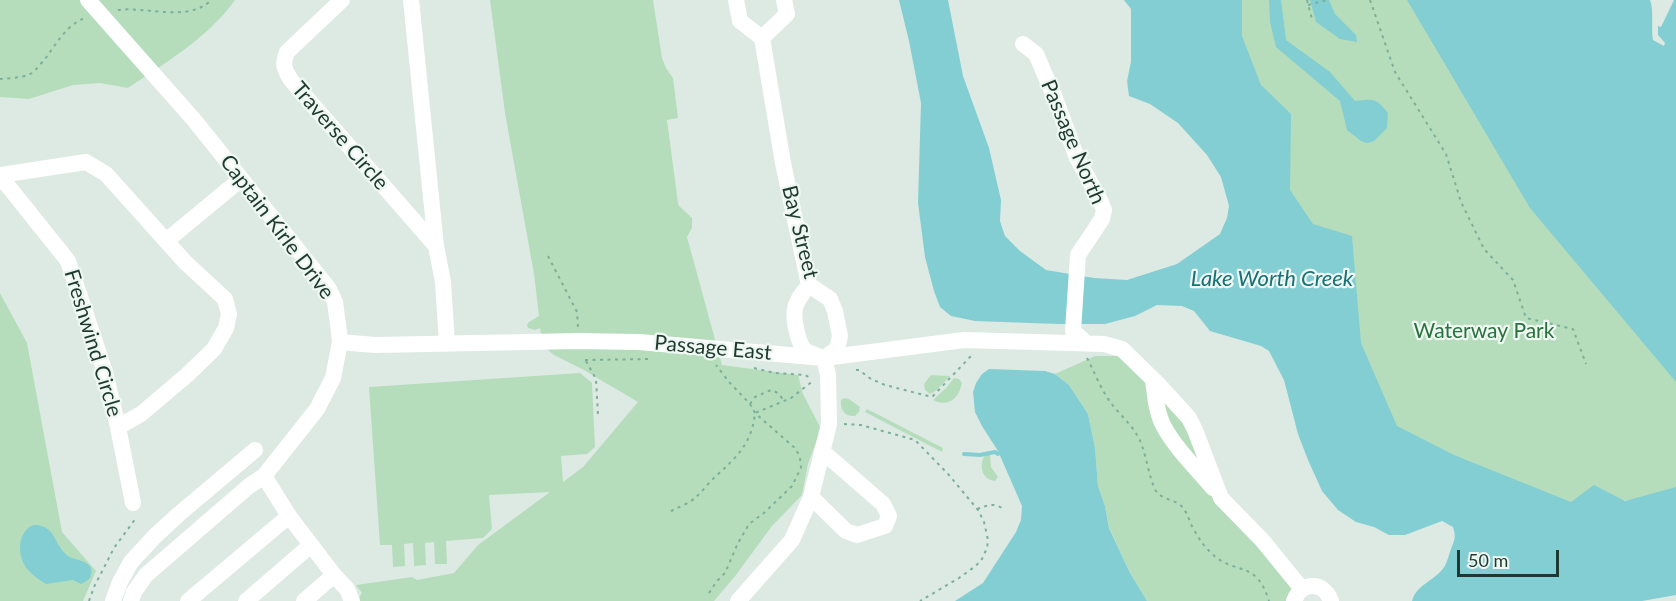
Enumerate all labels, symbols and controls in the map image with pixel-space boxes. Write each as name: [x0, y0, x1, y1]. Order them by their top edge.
street label: Passage North: [1035, 76, 1111, 208]
street label: Traverse Circle: [286, 77, 394, 195]
street label: Captain Kirle Drive: [214, 150, 340, 304]
street label: Bay Street: [776, 183, 824, 281]
street label: Freshwind Circle: [59, 266, 127, 420]
water label: Lake Worth Creek: [1191, 266, 1353, 292]
park label: Waterway Park: [1414, 318, 1554, 344]
street label: Passage East: [653, 330, 773, 366]
scale bar: [1460, 538, 1562, 576]
text: 50 m: [1468, 549, 1508, 571]

